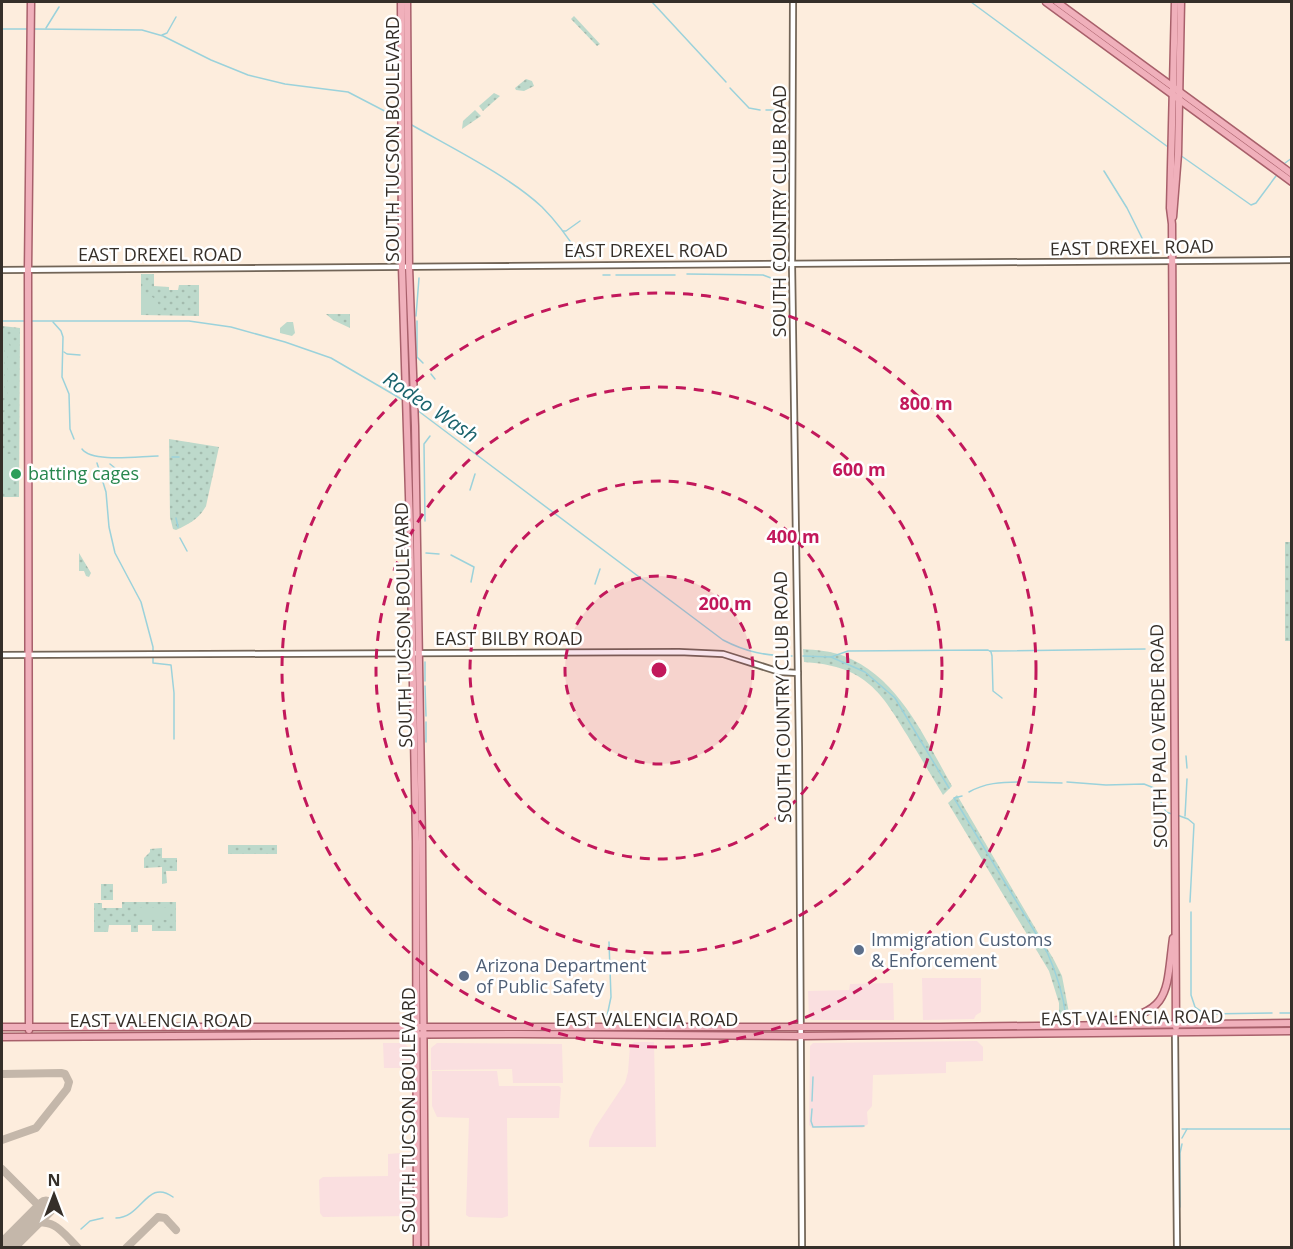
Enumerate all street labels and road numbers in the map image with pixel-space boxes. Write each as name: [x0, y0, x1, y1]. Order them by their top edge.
street label: SOUTH TUCSON BOULEVARD: [380, 16, 404, 262]
street label: SOUTH COUNTRY CLUB ROAD: [767, 85, 791, 337]
street label: EAST DREXEL ROAD: [1050, 234, 1214, 260]
street label: EAST DREXEL ROAD: [564, 238, 728, 262]
street label: EAST DREXEL ROAD: [78, 242, 242, 266]
street label: SOUTH TUCSON BOULEVARD: [389, 502, 417, 748]
street label: SOUTH COUNTRY CLUB ROAD: [768, 571, 796, 823]
street label: SOUTH PALO VERDE ROAD: [1144, 624, 1172, 848]
street label: EAST BILBY ROAD: [435, 626, 583, 650]
street label: SOUTH TUCSON BOULEVARD: [396, 987, 420, 1233]
street label: EAST VALENCIA ROAD: [1040, 1003, 1224, 1031]
street label: EAST VALENCIA ROAD: [556, 1007, 738, 1031]
street label: EAST VALENCIA ROAD: [70, 1008, 252, 1032]

